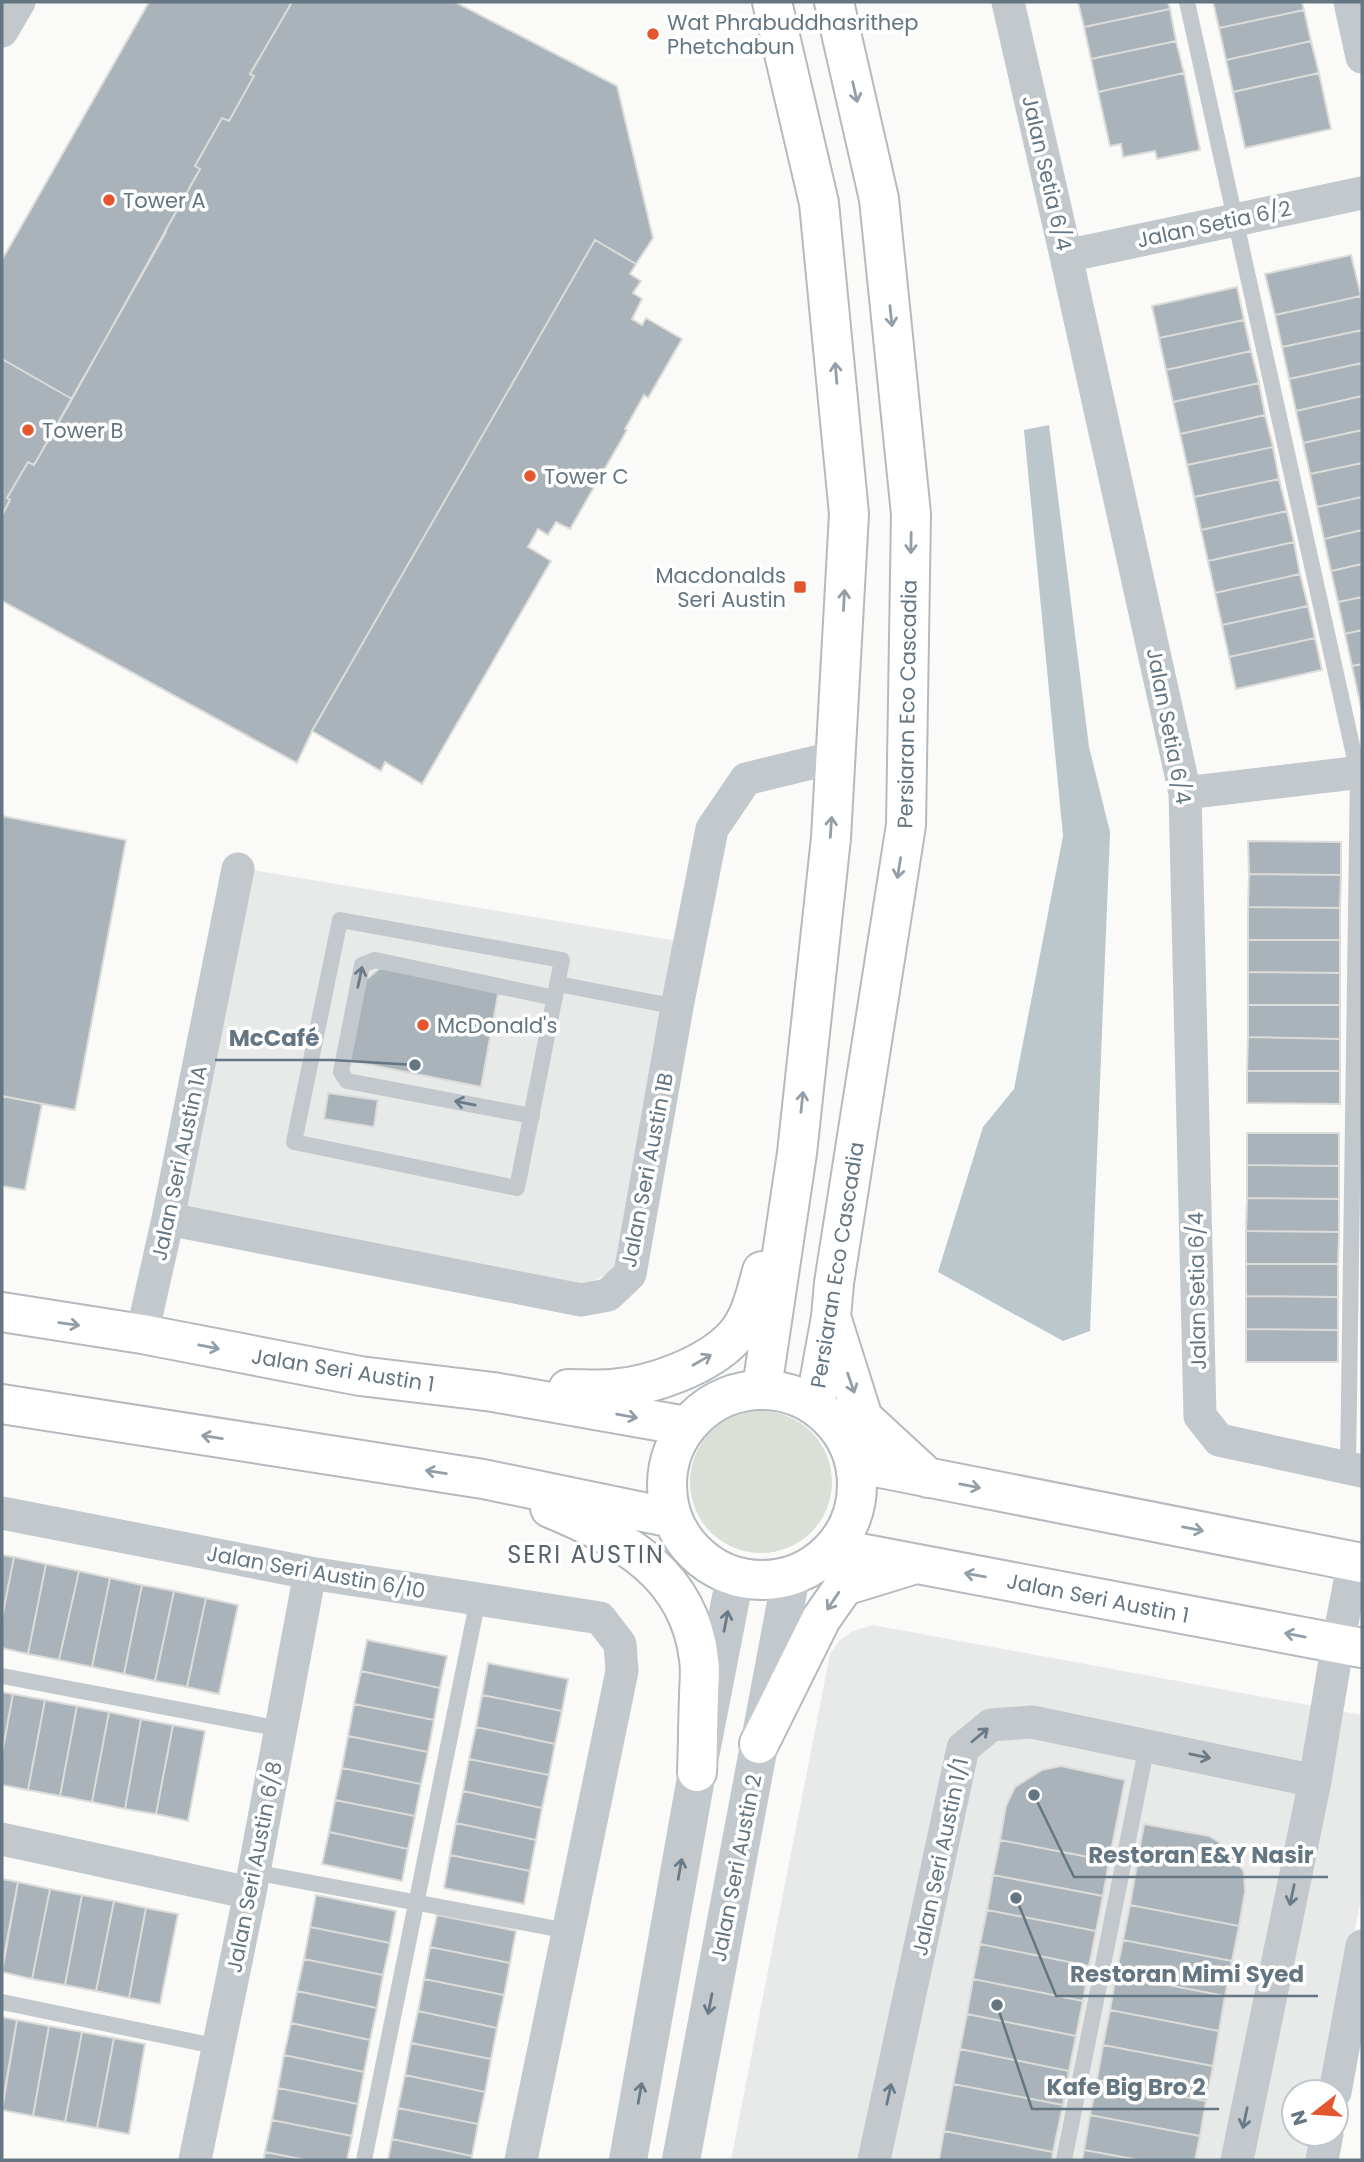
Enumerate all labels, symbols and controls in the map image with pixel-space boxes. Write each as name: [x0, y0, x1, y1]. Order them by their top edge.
place label: Wat Phrabuddhasrithep Phetchabun: [667, 8, 919, 61]
marker: Wat Phrabuddhasrithep Phetchabun: [645, 26, 661, 42]
one-way arrow: [848, 80, 862, 103]
street label: Jalan Setia 6/4: [1015, 93, 1079, 253]
place label: Tower A: [123, 186, 206, 215]
marker: Tower A: [101, 192, 117, 208]
street label: Jalan Setia 6/2: [1134, 193, 1294, 255]
one-way arrow: [885, 305, 898, 327]
one-way arrow: [829, 363, 842, 385]
place label: Tower B: [42, 416, 123, 445]
marker: Tower B: [20, 422, 36, 438]
place label: Tower C: [544, 462, 629, 491]
marker: Tower C: [522, 468, 538, 484]
one-way arrow: [904, 531, 918, 554]
place label: Macdonalds Seri Austin: [655, 561, 786, 614]
marker: Macdonalds Seri Austin: [792, 579, 808, 595]
street label: Persiaran Eco Cascadia: [890, 579, 924, 829]
one-way arrow: [838, 589, 851, 612]
street label: Jalan Setia 6/4: [1140, 646, 1198, 806]
one-way arrow: [825, 816, 838, 839]
one-way arrow: [892, 856, 905, 879]
one-way arrow: [354, 966, 367, 989]
place label: McDonald's: [437, 1011, 557, 1040]
callout: McCafé: [215, 1016, 333, 1060]
marker: McDonald's: [415, 1017, 431, 1033]
text: McCafé: [229, 1022, 319, 1054]
street label: Jalan Seri Austin 1A: [144, 1063, 214, 1263]
street label: Jalan Seri Austin 1B: [614, 1070, 680, 1270]
one-way arrow: [796, 1091, 809, 1114]
one-way arrow: [454, 1096, 477, 1110]
street label: Persiaran Eco Cascadia: [803, 1140, 871, 1390]
street label: Jalan Setia 6/4: [1181, 1212, 1213, 1370]
one-way arrow: [57, 1317, 80, 1330]
one-way arrow: [197, 1341, 220, 1354]
street label: Jalan Seri Austin 1: [249, 1341, 437, 1399]
one-way arrow: [692, 1352, 712, 1366]
one-way arrow: [846, 1371, 858, 1393]
one-way arrow: [615, 1410, 638, 1423]
one-way arrow: [201, 1430, 223, 1443]
one-way arrow: [426, 1465, 448, 1478]
one-way arrow: [958, 1480, 981, 1493]
one-way arrow: [1181, 1523, 1204, 1537]
district label: SERI AUSTIN: [507, 1538, 665, 1571]
street label: Jalan Seri Austin 6/10: [204, 1539, 428, 1605]
street label: Jalan Seri Austin 1: [1005, 1566, 1191, 1630]
one-way arrow: [964, 1568, 987, 1581]
one-way arrow: [826, 1591, 840, 1610]
one-way arrow: [720, 1610, 734, 1633]
one-way arrow: [1284, 1628, 1307, 1641]
one-way arrow: [970, 1727, 988, 1742]
one-way arrow: [1188, 1750, 1211, 1764]
street label: Jalan Seri Austin 1/1: [905, 1755, 975, 1959]
street label: Jalan Seri Austin 6/8: [219, 1759, 289, 1975]
street label: Jalan Seri Austin 2: [704, 1772, 768, 1964]
callout: Restoran E&Y Nasir: [1074, 1833, 1328, 1877]
text: Restoran E&Y Nasir: [1088, 1839, 1314, 1871]
one-way arrow: [674, 1858, 687, 1881]
one-way arrow: [1284, 1883, 1298, 1906]
callout: Restoran Mimi Syed: [1056, 1952, 1318, 1996]
text: Restoran Mimi Syed: [1070, 1958, 1304, 1990]
one-way arrow: [703, 1992, 716, 2015]
callout: Kafe Big Bro 2: [1032, 2065, 1219, 2109]
text: Kafe Big Bro 2: [1046, 2071, 1206, 2103]
north arrow: [1280, 2078, 1350, 2148]
one-way arrow: [634, 2082, 647, 2105]
one-way arrow: [882, 2083, 896, 2106]
one-way arrow: [1238, 2106, 1252, 2129]
text: N: [1284, 2107, 1314, 2129]

